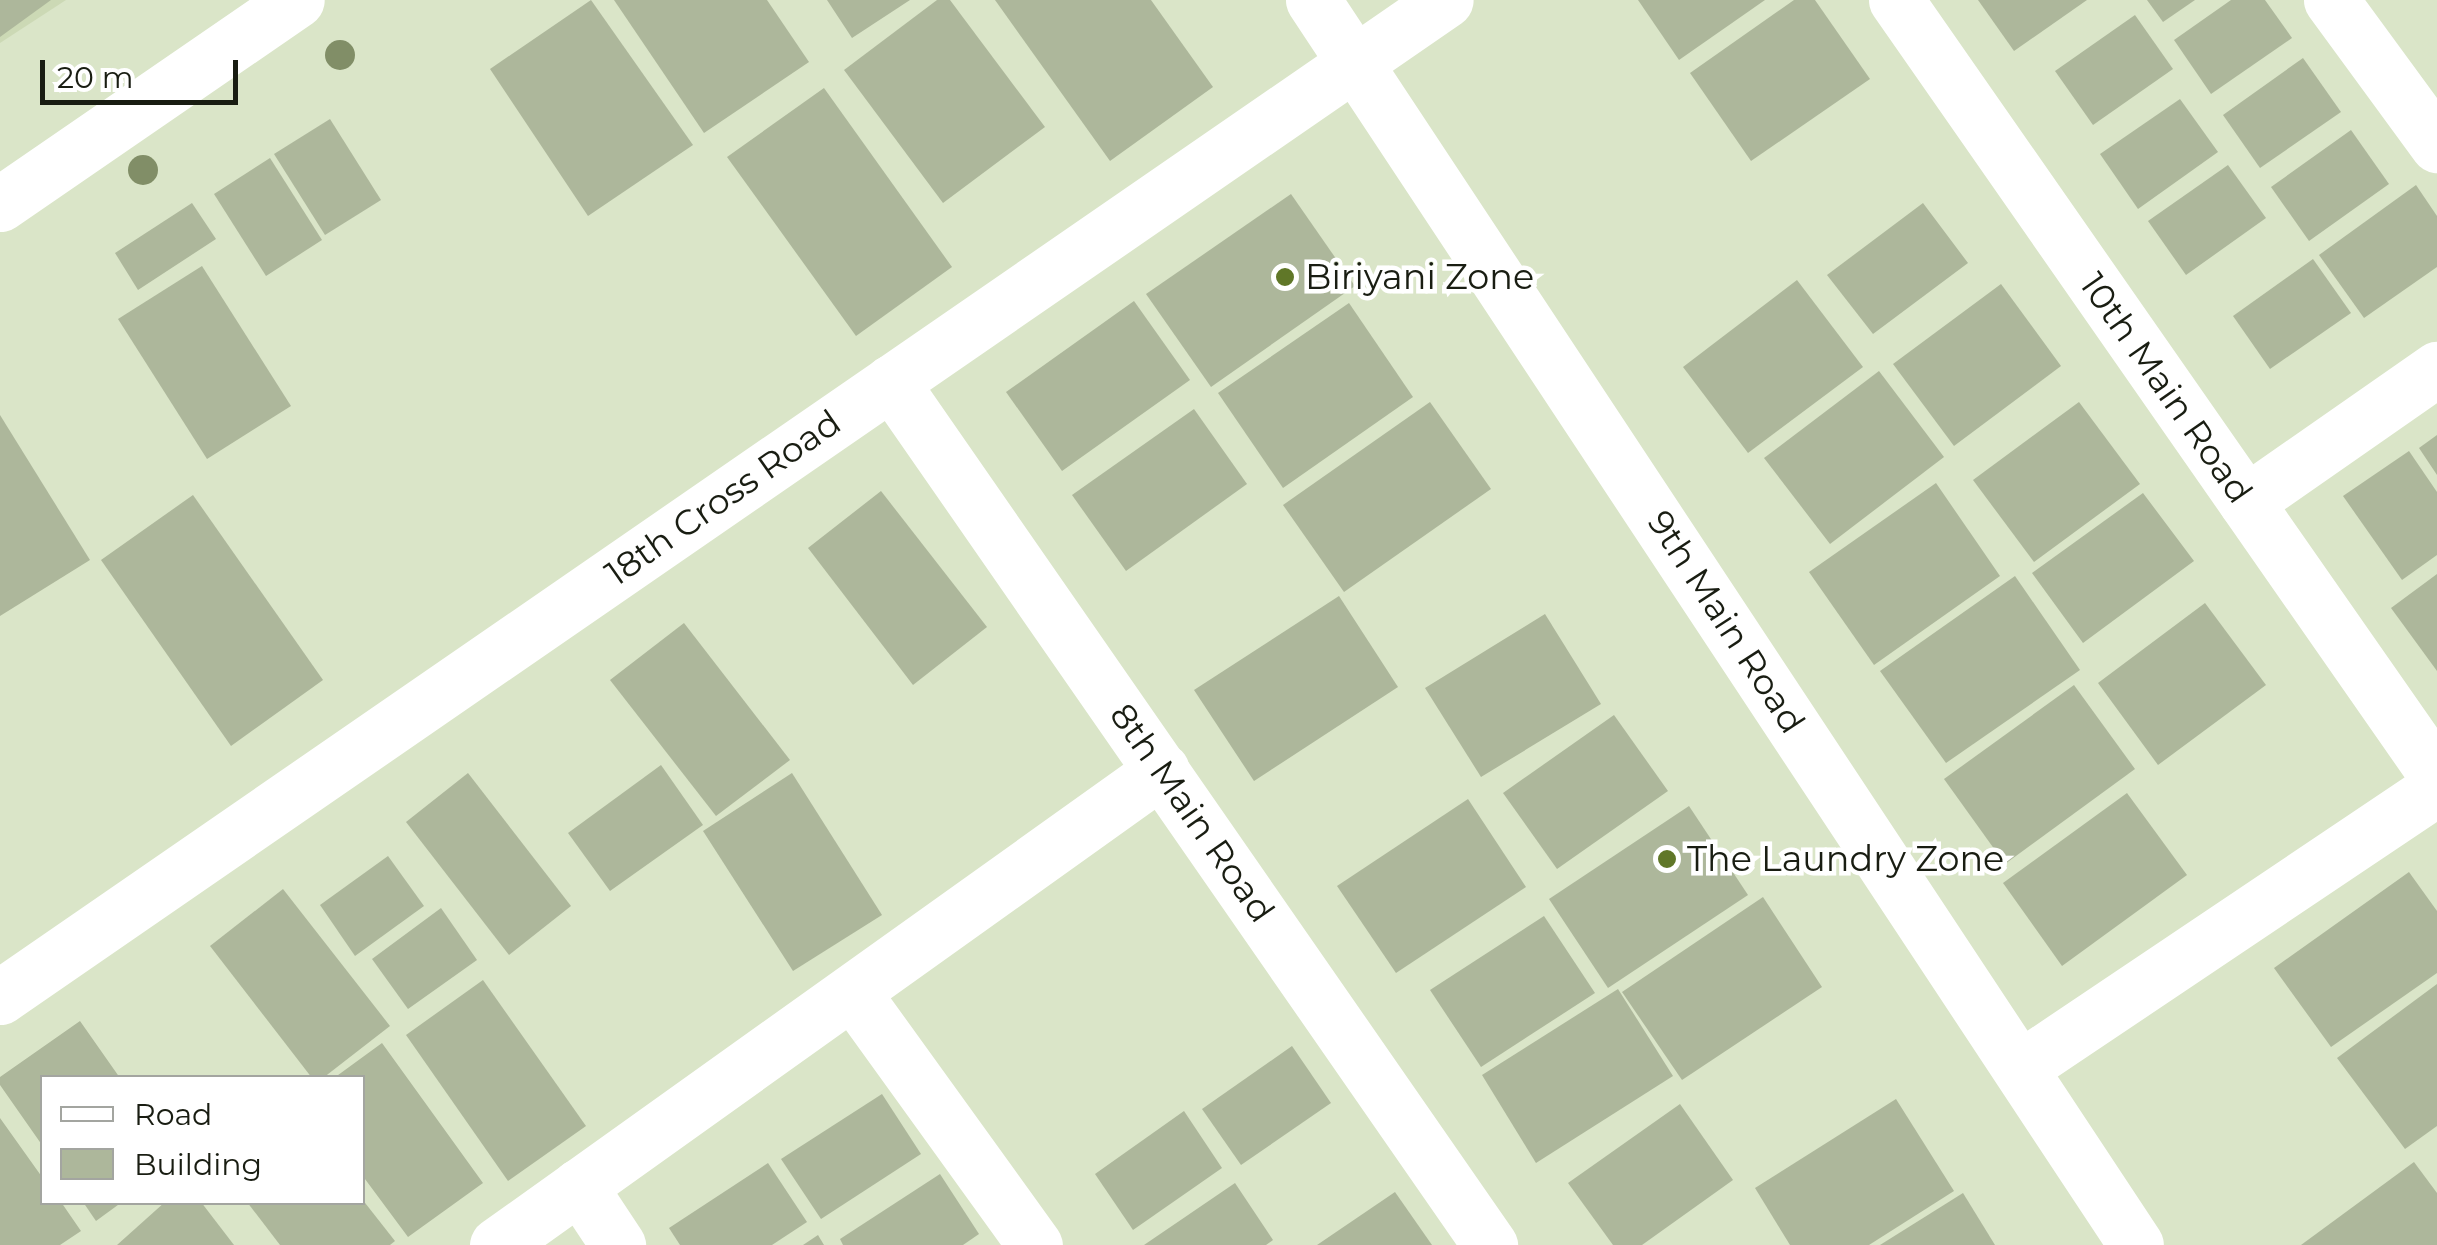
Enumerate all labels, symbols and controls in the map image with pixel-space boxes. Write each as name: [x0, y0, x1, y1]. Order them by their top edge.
scale bar: [45, 40, 242, 102]
text: 20 m: [57, 59, 134, 96]
place label: Biriyani Zone: [1305, 256, 1534, 298]
street label: 10th Main Road: [2071, 265, 2261, 511]
marker: Biriyani Zone: [1274, 266, 1296, 288]
street label: 18th Cross Road: [597, 401, 849, 595]
street label: 9th Main Road: [1639, 503, 1813, 741]
street label: 8th Main Road: [1101, 696, 1283, 930]
place label: The Laundry Zone: [1687, 838, 2004, 880]
marker: The Laundry Zone: [1656, 848, 1678, 870]
legend: [40, 1075, 365, 1205]
text: Road: [134, 1096, 212, 1133]
text: Building: [134, 1146, 262, 1183]

